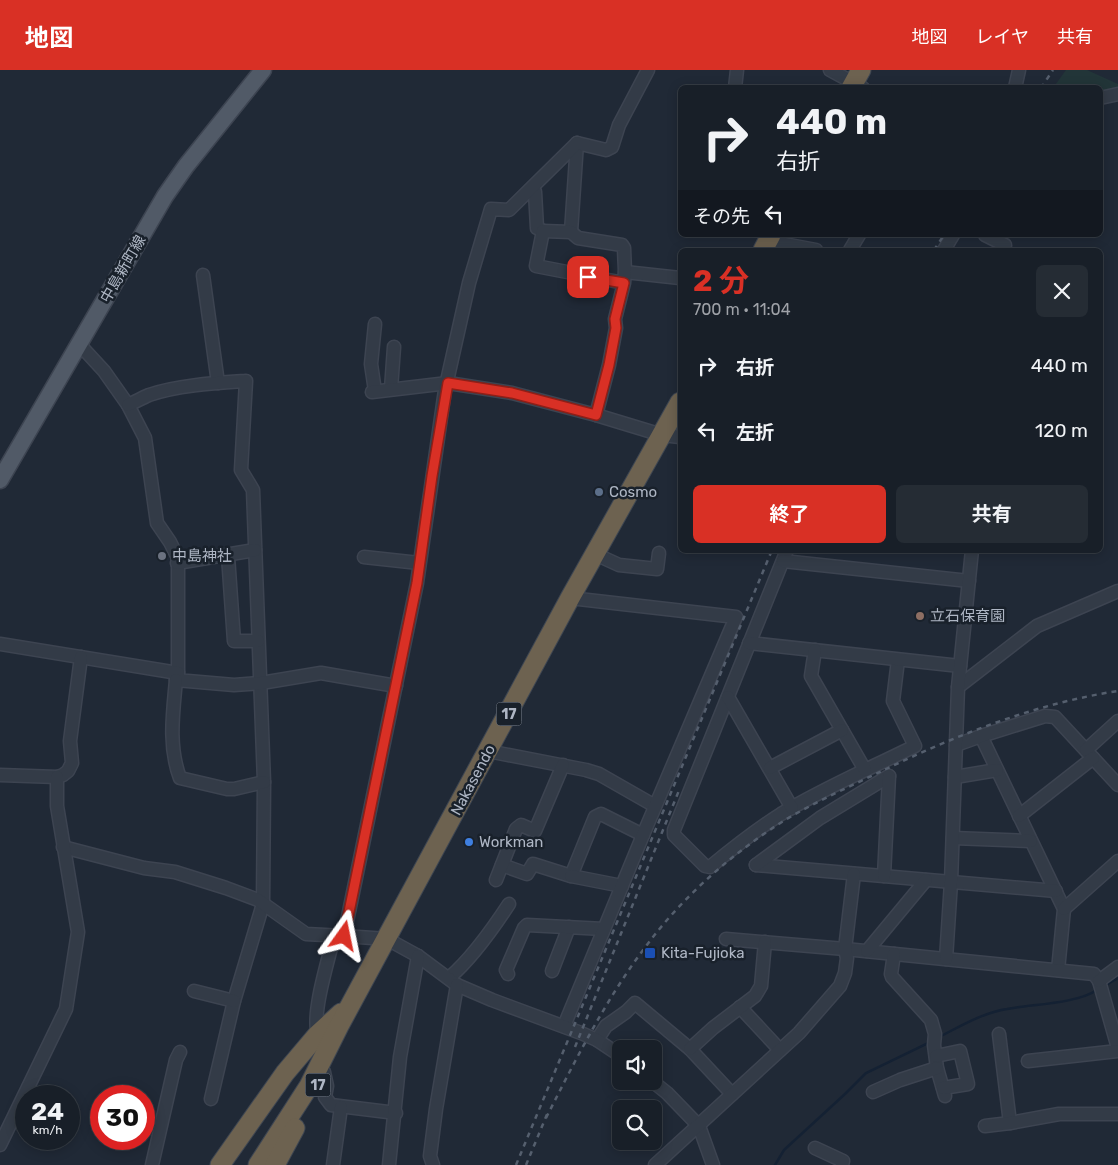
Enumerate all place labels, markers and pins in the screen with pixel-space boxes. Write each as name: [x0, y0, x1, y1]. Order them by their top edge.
pin: [567, 256, 609, 298]
place label: Cosmo: [609, 483, 657, 501]
marker: Cosmo: [593, 486, 605, 498]
place label: 中島神社: [172, 547, 232, 565]
marker: 中島神社: [156, 550, 168, 562]
place label: 立石保育園: [930, 607, 1005, 625]
marker: 立石保育園: [914, 610, 926, 622]
place label: Workman: [479, 833, 543, 851]
marker: Workman: [463, 836, 475, 848]
place label: Kita-Fujioka: [661, 944, 745, 962]
marker: Kita-Fujioka: [643, 946, 657, 960]

